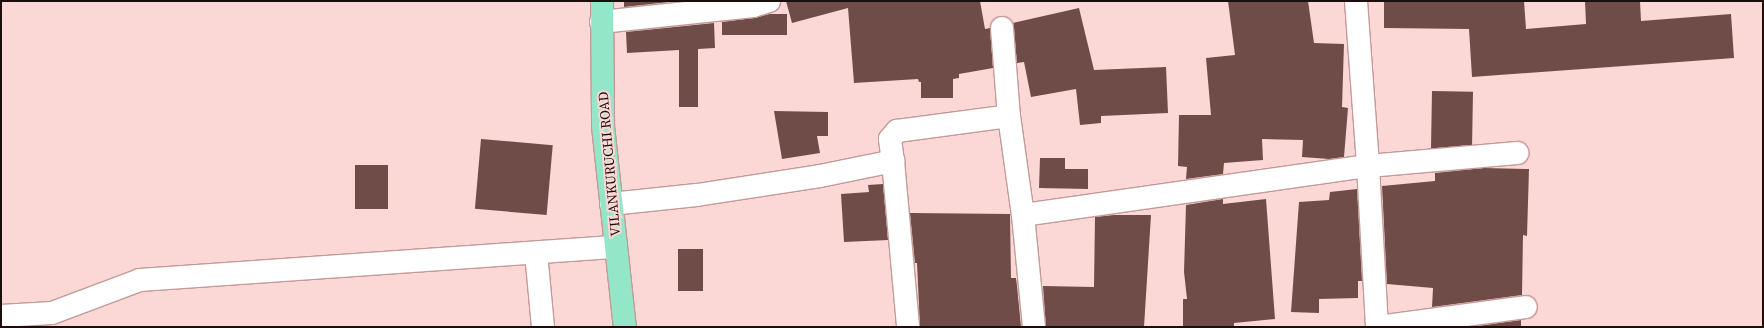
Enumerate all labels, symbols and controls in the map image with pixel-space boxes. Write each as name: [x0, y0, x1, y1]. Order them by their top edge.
street label: VILANKURUCHI ROAD: [594, 91, 624, 237]

